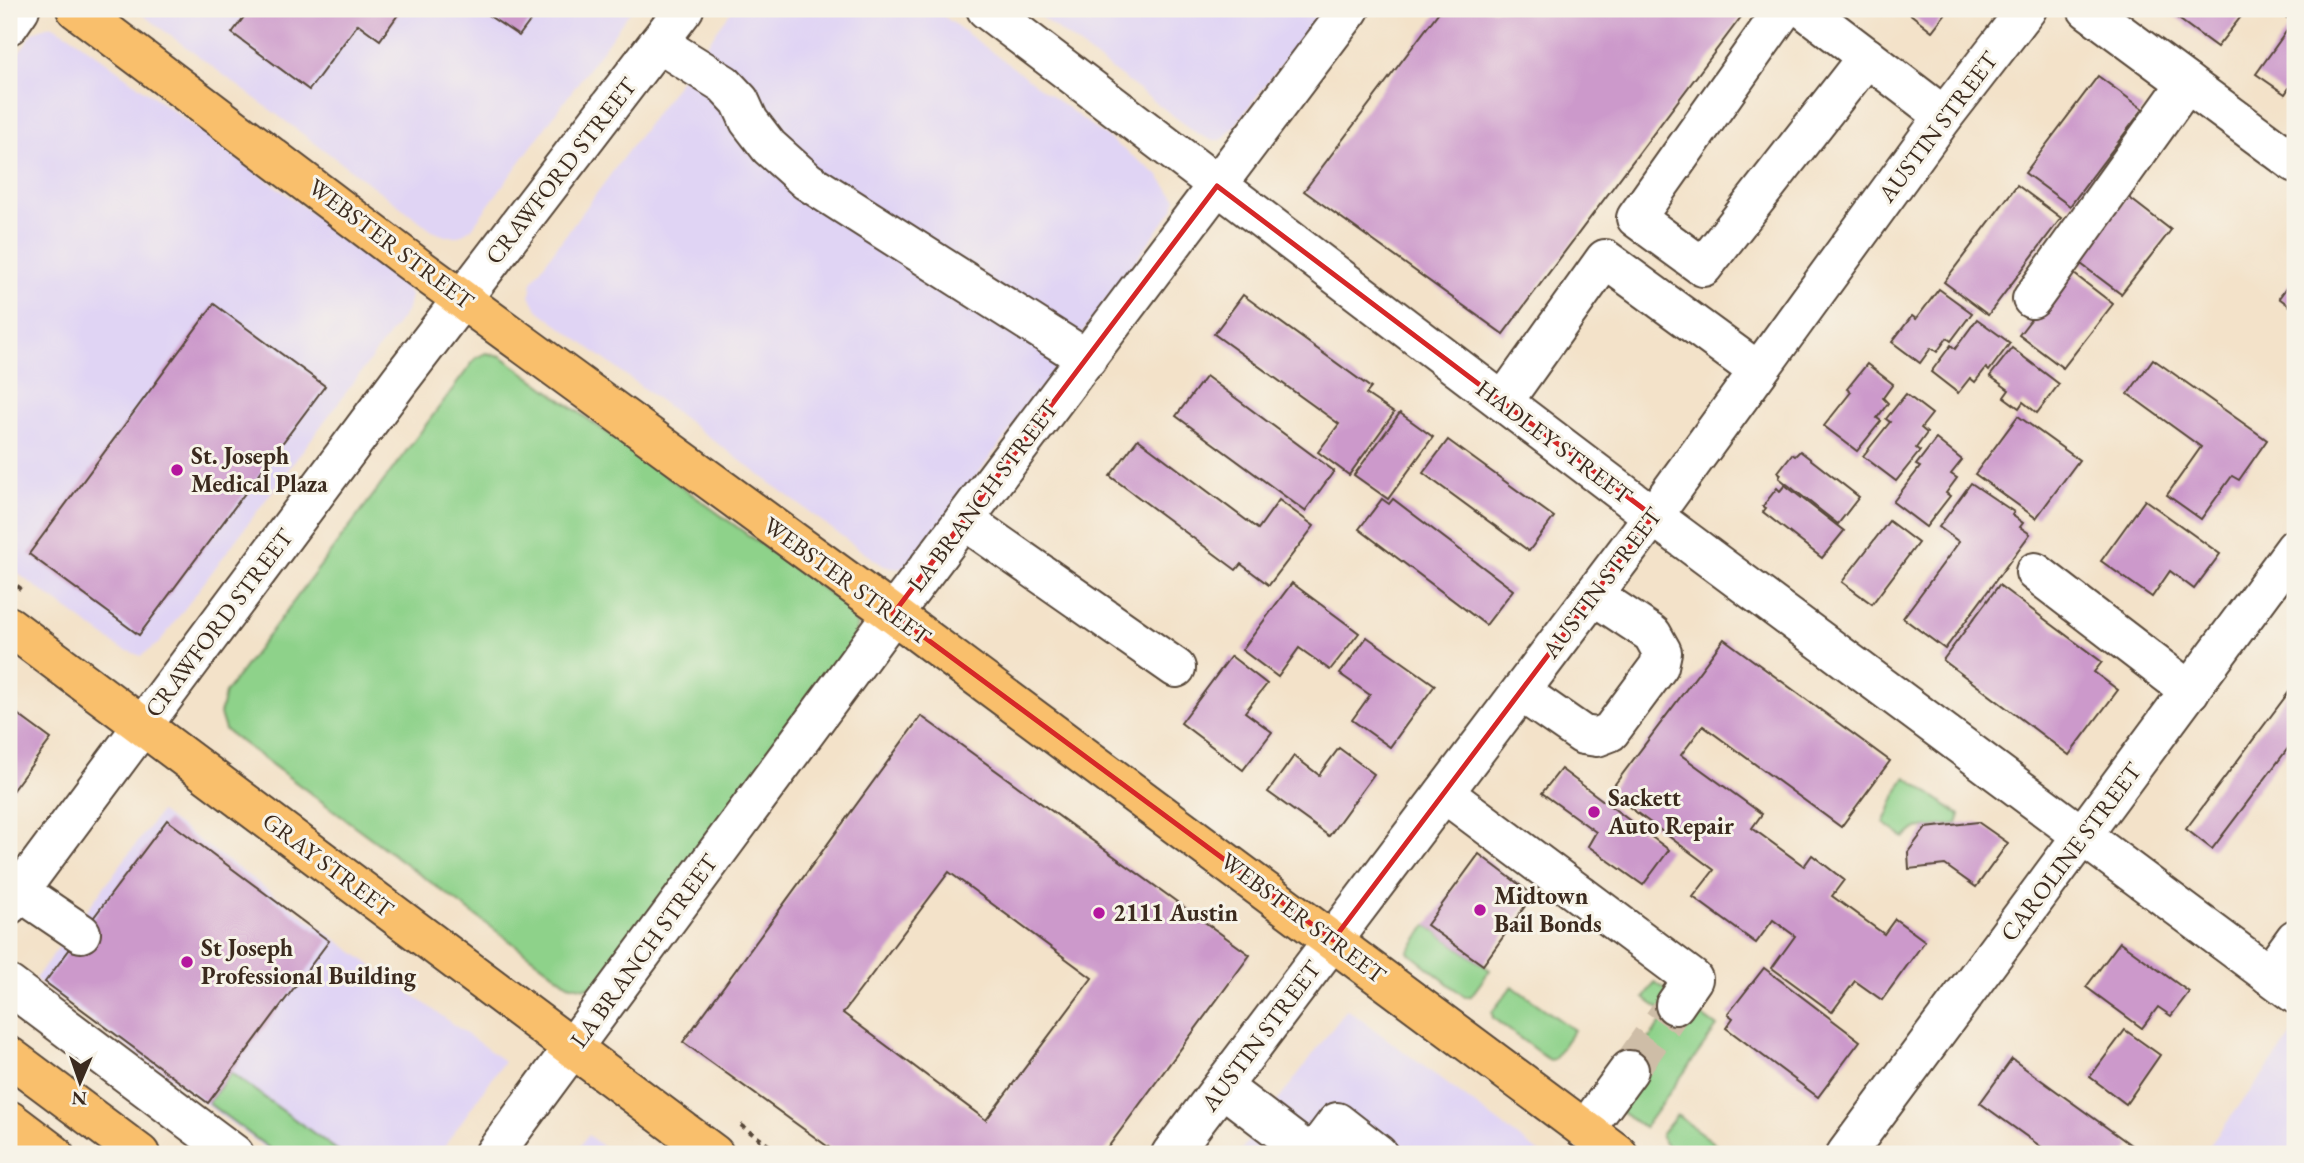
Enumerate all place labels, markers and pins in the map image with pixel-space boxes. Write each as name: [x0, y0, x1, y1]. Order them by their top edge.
place label: St. Joseph Medical Plaza: [191, 440, 328, 499]
marker: St. Joseph Medical Plaza: [169, 462, 185, 478]
place label: Sackett Auto Repair: [1607, 782, 1734, 841]
marker: Sackett Auto Repair: [1586, 804, 1602, 820]
place label: Midtown Bail Bonds: [1494, 880, 1602, 939]
place label: 2111 Austin: [1113, 897, 1238, 928]
marker: Midtown Bail Bonds: [1472, 902, 1488, 918]
marker: 2111 Austin: [1091, 905, 1107, 921]
place label: St Joseph Professional Building: [201, 932, 417, 992]
marker: St Joseph Professional Building: [179, 954, 195, 970]

